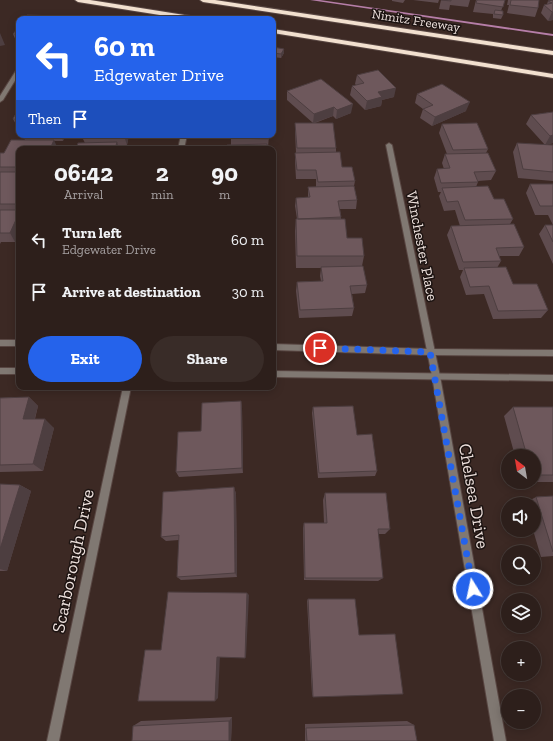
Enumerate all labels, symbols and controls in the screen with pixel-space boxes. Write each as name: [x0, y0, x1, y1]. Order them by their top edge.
street label: Nimitz Freeway: [371, 6, 461, 35]
text: 60 m: [94, 30, 155, 63]
icon: left: [28, 32, 80, 84]
text: Edgewater Drive: [94, 64, 224, 86]
icon: arrive: [69, 108, 91, 130]
text: Then: [28, 110, 61, 128]
text: 06:42: [54, 158, 113, 187]
text: 2: [156, 158, 169, 187]
text: 90: [211, 158, 238, 187]
text: Arrival: [64, 187, 103, 202]
text: min: [151, 187, 173, 202]
text: m: [219, 187, 230, 202]
street label: Winchester Place: [403, 190, 441, 302]
text: Turn left: [62, 224, 122, 242]
icon: left: [28, 229, 50, 251]
text: 60 m: [231, 231, 264, 249]
text: Edgewater Drive: [62, 242, 156, 257]
icon: arrive: [28, 281, 50, 303]
text: Arrive at destination: [62, 283, 201, 301]
text: 30 m: [232, 283, 264, 301]
pin: [303, 331, 337, 365]
button: Exit: [28, 336, 142, 382]
button: Share: [150, 336, 264, 382]
icon: arrive: [309, 337, 331, 359]
street label: Chelsea Drive: [454, 442, 494, 550]
north arrow: [501, 449, 541, 489]
map controls: [501, 449, 541, 729]
street label: Scarborough Drive: [47, 487, 99, 635]
button: sound: [501, 497, 541, 537]
button: search: [501, 545, 541, 585]
position arrow: [452, 568, 494, 610]
button: layers: [501, 593, 541, 633]
button: +: [501, 641, 541, 681]
button: −: [501, 689, 541, 729]

